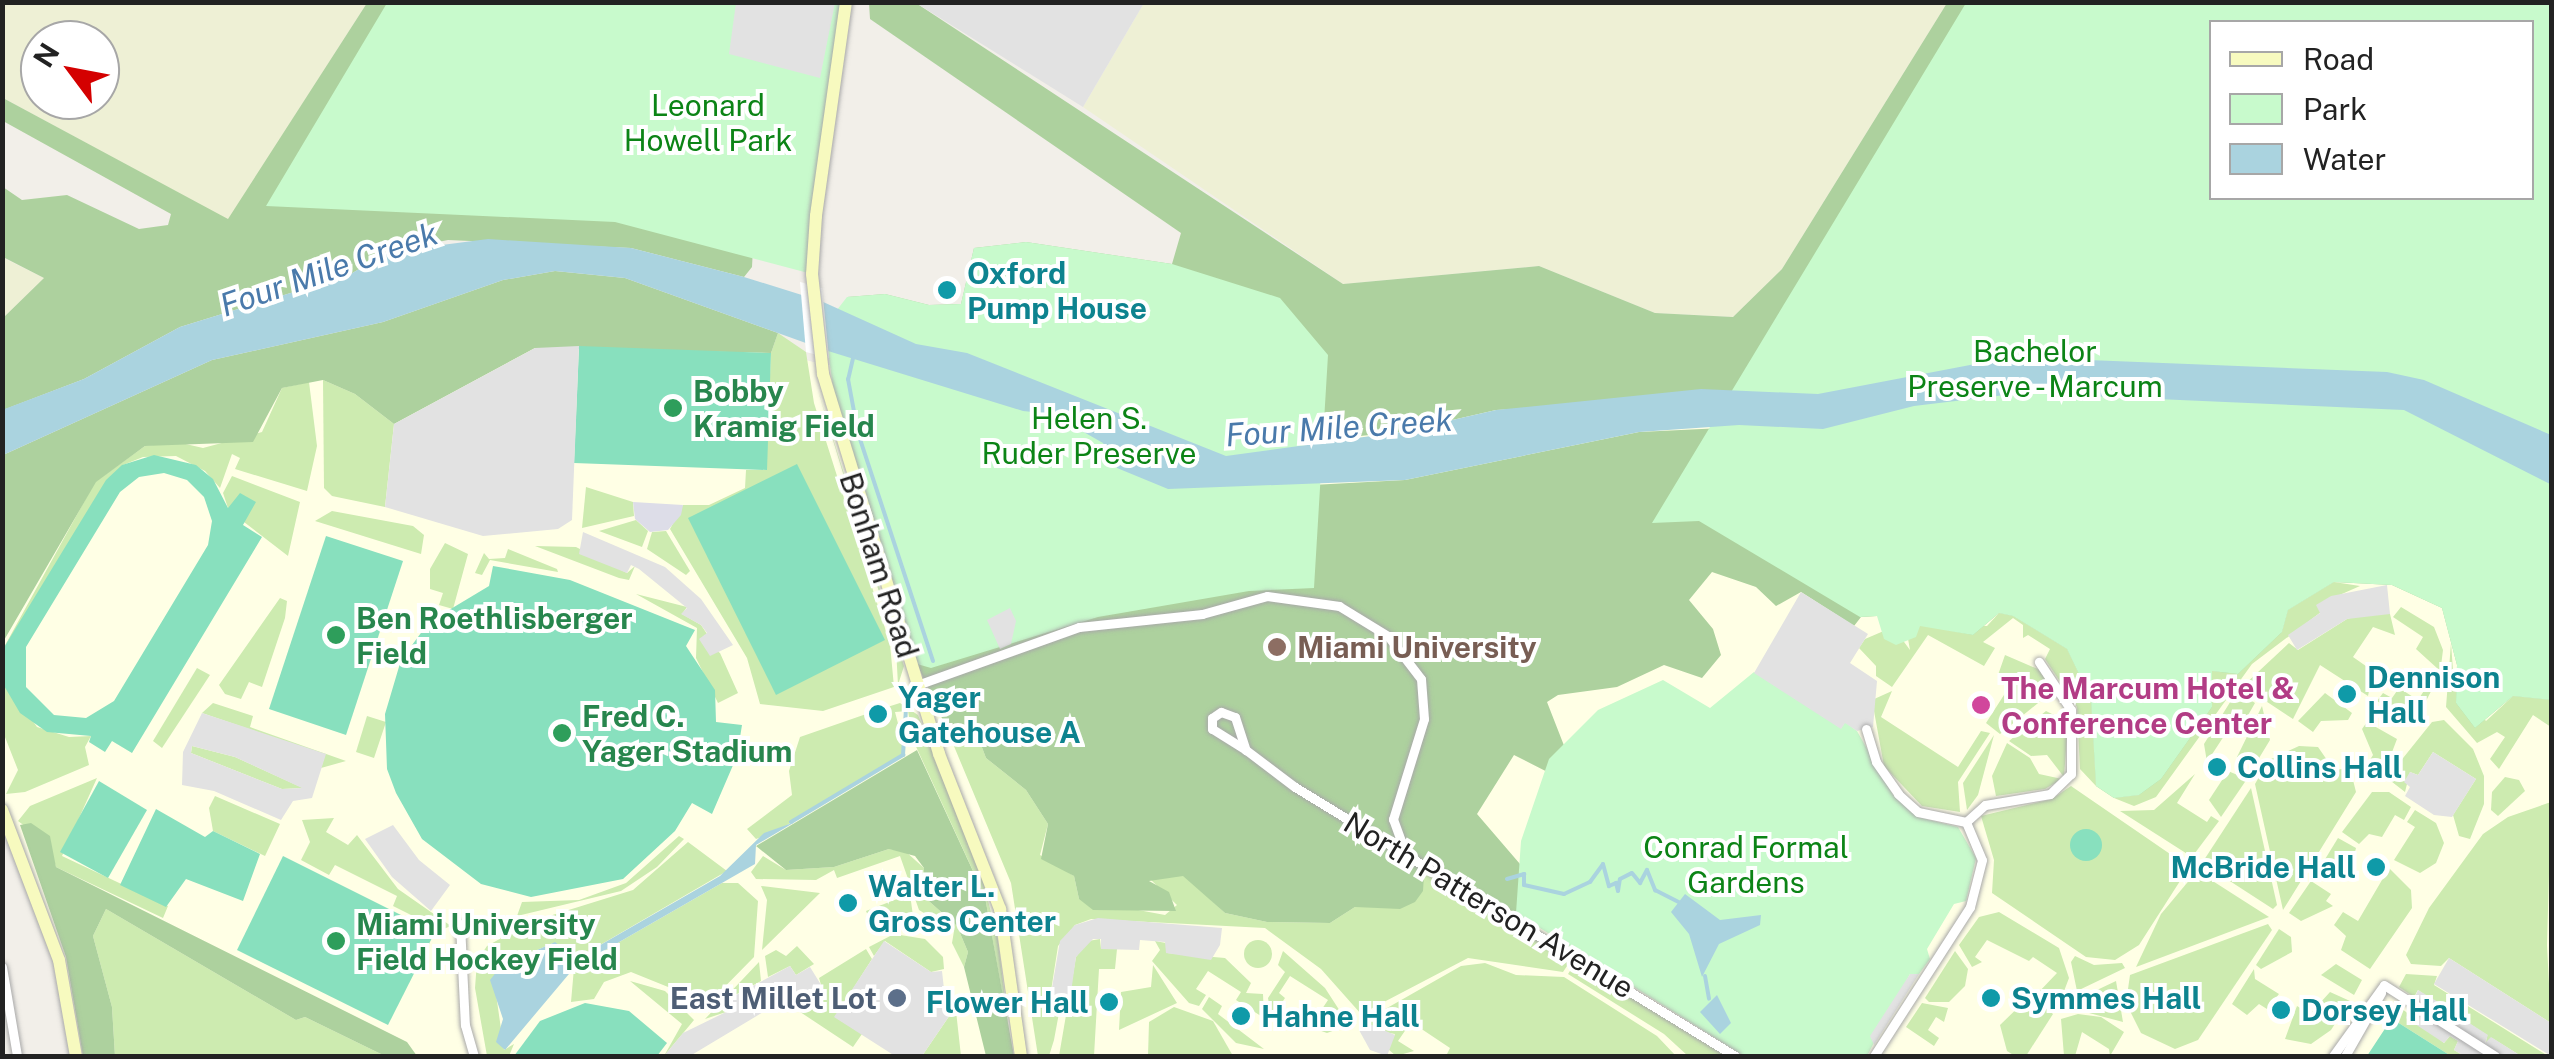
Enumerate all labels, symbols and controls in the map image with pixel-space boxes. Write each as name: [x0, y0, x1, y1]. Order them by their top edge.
north arrow: [20, 20, 120, 120]
legend: [2209, 20, 2534, 200]
text: N: [26, 37, 66, 73]
text: Road: [2303, 41, 2374, 77]
park label: Leonard Howell Park: [624, 87, 792, 158]
text: Park: [2303, 91, 2367, 127]
text: Water: [2303, 141, 2386, 177]
water label: Four Mile Creek: [215, 215, 443, 325]
place label: Oxford Pump House: [967, 255, 1147, 326]
marker: Oxford Pump House: [936, 279, 958, 301]
park label: Bachelor Preserve - Marcum: [1903, 333, 2167, 404]
place label: Bobby Kramig Field: [693, 373, 875, 444]
marker: Bobby Kramig Field: [662, 397, 684, 419]
park label: Helen S. Ruder Preserve: [982, 400, 1196, 470]
water label: Four Mile Creek: [1224, 401, 1454, 455]
street label: Bonham Road: [832, 468, 926, 662]
place label: Ben Roethlisberger Field: [356, 600, 633, 670]
marker: Ben Roethlisberger Field: [325, 624, 347, 646]
place label: Miami University: [1297, 629, 1537, 665]
marker: Miami University: [1266, 636, 1288, 658]
place label: Dennison Hall: [2367, 659, 2500, 730]
place label: The Marcum Hotel & Conference Center: [2001, 670, 2295, 740]
place label: Yager Gatehouse A: [898, 679, 1081, 750]
marker: Dennison Hall: [2336, 683, 2358, 705]
marker: The Marcum Hotel & Conference Center: [1970, 694, 1992, 716]
place label: Fred C. Yager Stadium: [582, 698, 792, 768]
marker: Yager Gatehouse A: [867, 703, 889, 725]
marker: Fred C. Yager Stadium: [551, 722, 573, 744]
place label: Collins Hall: [2237, 749, 2403, 785]
marker: Collins Hall: [2206, 756, 2228, 778]
street label: North Patterson Avenue: [1338, 804, 1640, 1006]
park label: Conrad Formal Gardens: [1643, 829, 1849, 900]
place label: McBride Hall: [2170, 849, 2356, 885]
marker: McBride Hall: [2365, 856, 2387, 878]
place label: Walter L. Gross Center: [868, 868, 1056, 938]
marker: Walter L. Gross Center: [837, 892, 859, 914]
place label: Miami University Field Hockey Field: [356, 906, 618, 976]
marker: Miami University Field Hockey Field: [325, 930, 347, 952]
place label: East Millet Lot: [670, 980, 877, 1016]
place label: Symmes Hall: [2011, 980, 2202, 1016]
place label: Flower Hall: [926, 984, 1089, 1020]
marker: East Millet Lot: [886, 987, 908, 1009]
marker: Symmes Hall: [1980, 987, 2002, 1009]
marker: Flower Hall: [1098, 991, 1120, 1013]
place label: Dorsey Hall: [2301, 992, 2468, 1028]
place label: Hahne Hall: [1261, 998, 1420, 1034]
marker: Dorsey Hall: [2270, 999, 2292, 1021]
marker: Hahne Hall: [1230, 1005, 1252, 1027]

